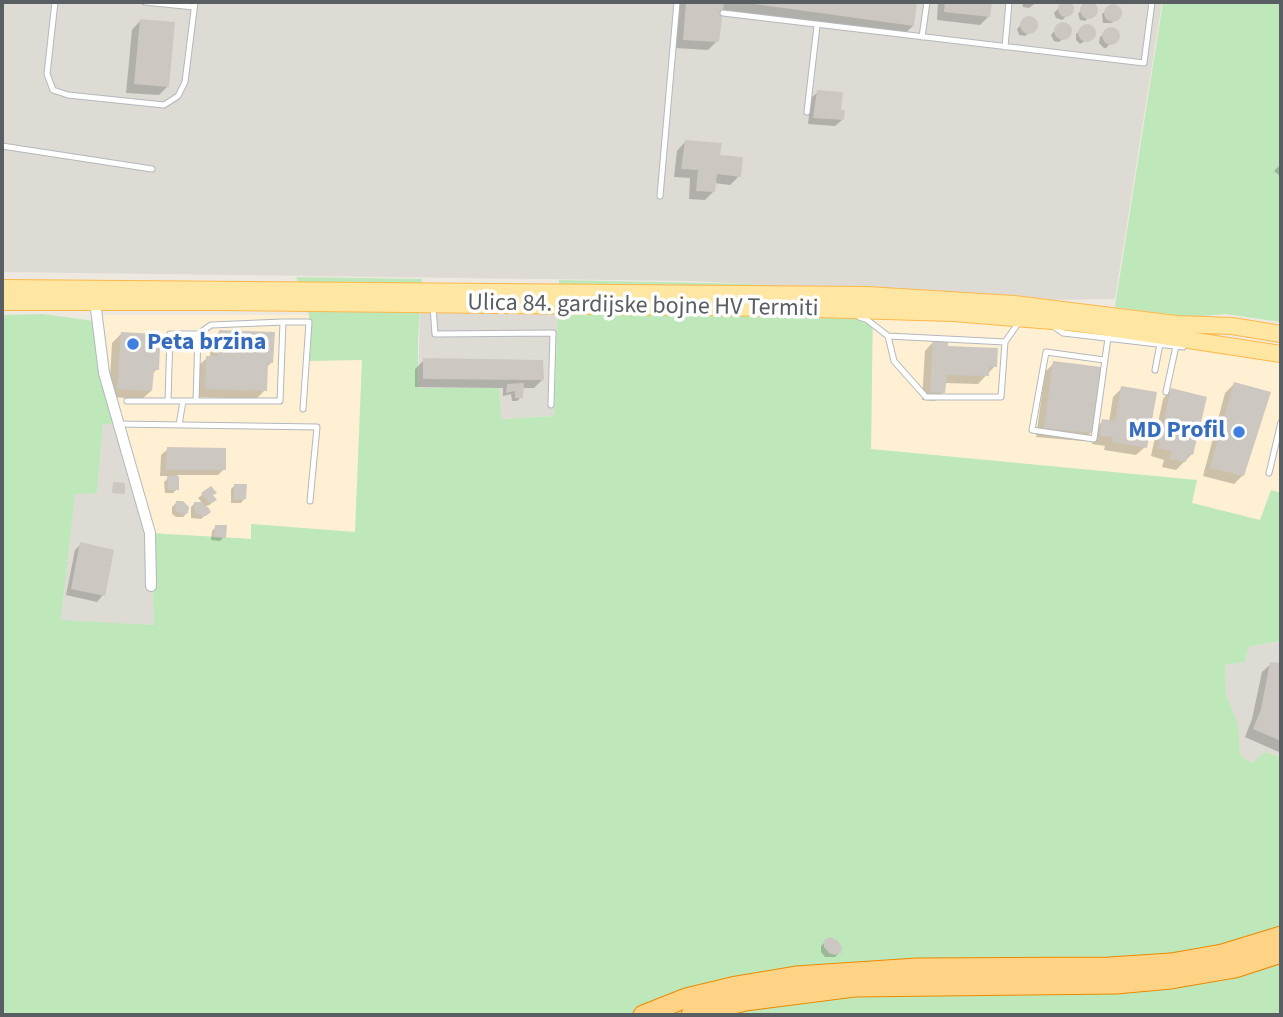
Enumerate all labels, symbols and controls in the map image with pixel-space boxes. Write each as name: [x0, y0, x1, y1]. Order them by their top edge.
street label: Ulica 84. gardijske bojne HV Termiti: [467, 290, 819, 324]
place label: Peta brzina: [147, 330, 266, 358]
marker: Peta brzina: [125, 336, 141, 352]
place label: MD Profil: [1128, 418, 1225, 446]
marker: MD Profil: [1231, 424, 1247, 440]

